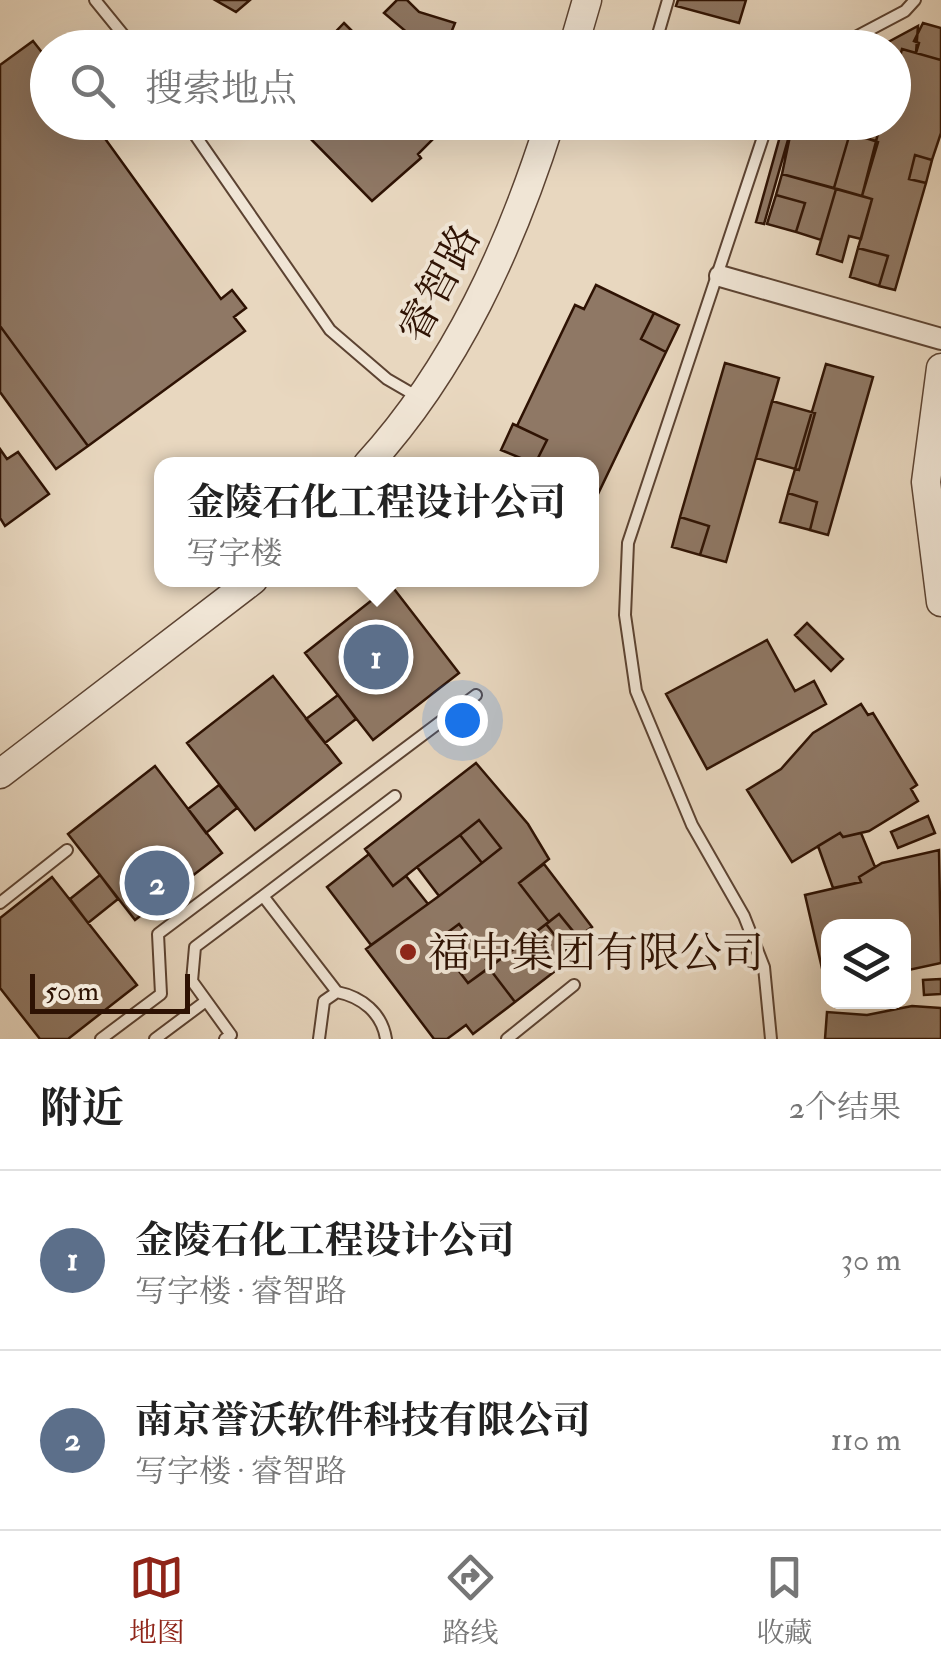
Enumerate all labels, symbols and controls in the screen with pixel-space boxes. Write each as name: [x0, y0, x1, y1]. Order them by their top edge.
search box: [30, 30, 911, 140]
icon: search: [65, 58, 120, 113]
text: 搜索地点: [145, 65, 297, 113]
street label: 睿智路: [387, 216, 492, 352]
popup: [154, 457, 599, 587]
text: 金陵石化工程设计公司: [186, 479, 567, 527]
text: 写字楼: [186, 534, 283, 574]
pin: 1: [344, 620, 408, 694]
your location: [437, 695, 488, 746]
pin: 2: [124, 846, 190, 920]
map controls: [821, 919, 911, 1009]
button: layers: [821, 919, 911, 1009]
place label: 福中集团有限公司: [428, 928, 764, 980]
marker: 福中集团有限公司: [397, 941, 419, 963]
scale bar: [30, 969, 190, 1014]
text: 50 m: [45, 974, 99, 1009]
text: 附近: [40, 1083, 124, 1135]
text: 2个结果: [789, 1088, 901, 1128]
text: 金陵石化工程设计公司: [135, 1217, 515, 1265]
text: 1: [67, 1240, 78, 1280]
text: 30 m: [841, 1240, 901, 1280]
text: 写字楼 · 睿智路: [135, 1272, 347, 1312]
text: 南京誉沃软件科技有限公司: [135, 1397, 591, 1445]
text: 2: [64, 1420, 81, 1460]
text: 110 m: [830, 1420, 901, 1460]
text: 写字楼 · 睿智路: [135, 1452, 347, 1492]
tab: 地图: [129, 1550, 185, 1651]
tab: 路线: [442, 1550, 498, 1651]
tab: 收藏: [756, 1550, 812, 1651]

